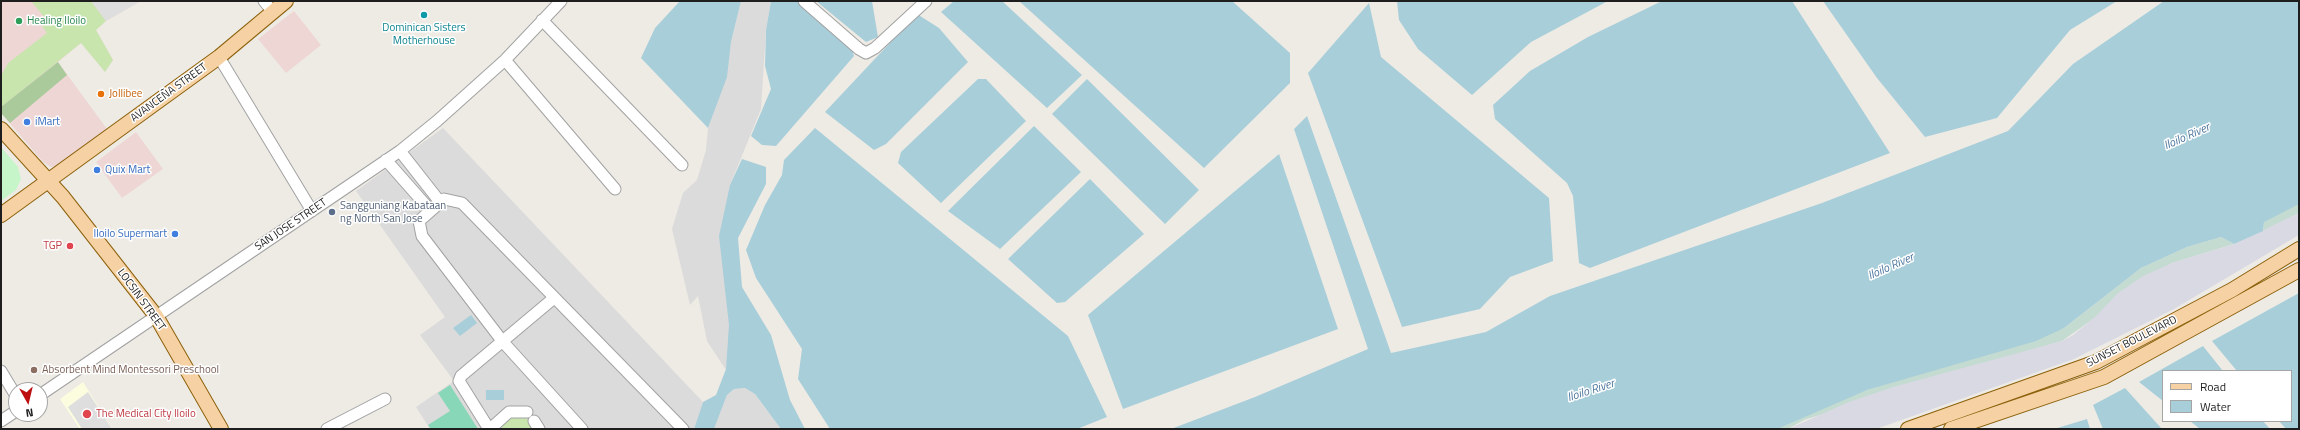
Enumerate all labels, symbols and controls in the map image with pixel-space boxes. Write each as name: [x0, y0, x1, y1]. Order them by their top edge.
marker: Dominican Sisters Motherhouse: [419, 10, 429, 20]
place label: Healing Iloilo: [27, 14, 86, 28]
marker: Healing Iloilo: [14, 16, 24, 26]
place label: Dominican Sisters Motherhouse: [382, 21, 466, 47]
street label: AVANCEÑA STREET: [128, 61, 210, 125]
place label: Jollibee: [109, 87, 142, 101]
marker: Jollibee: [96, 89, 106, 99]
place label: iMart: [35, 115, 60, 129]
marker: iMart: [22, 117, 32, 127]
water label: Iloilo River: [2162, 121, 2212, 153]
place label: Quix Mart: [105, 163, 150, 177]
marker: Quix Mart: [92, 165, 102, 175]
street label: SAN JOSE STREET: [253, 196, 329, 254]
place label: Sangguniang Kabataan ng North San Jose: [340, 199, 446, 225]
marker: Sangguniang Kabataan ng North San Jose: [327, 207, 337, 217]
place label: Iloilo Supermart: [93, 227, 167, 241]
marker: Iloilo Supermart: [170, 229, 180, 239]
place label: TGP: [43, 239, 62, 253]
marker: TGP: [65, 241, 75, 251]
water label: Iloilo River: [1866, 251, 1916, 283]
street label: LOCSIN STREET: [114, 266, 168, 334]
street label: SUNSET BOULEVARD: [2085, 313, 2179, 371]
place label: Absorbent Mind Montessori Preschool: [42, 363, 219, 377]
marker: Absorbent Mind Montessori Preschool: [29, 365, 39, 375]
legend: [2162, 370, 2292, 422]
water label: Iloilo River: [1566, 377, 1616, 405]
text: Road: [2200, 377, 2226, 396]
north arrow: [8, 382, 48, 422]
text: Water: [2200, 397, 2231, 416]
text: N: [25, 404, 34, 421]
place label: The Medical City Iloilo: [96, 407, 196, 421]
marker: The Medical City Iloilo: [81, 408, 93, 420]

